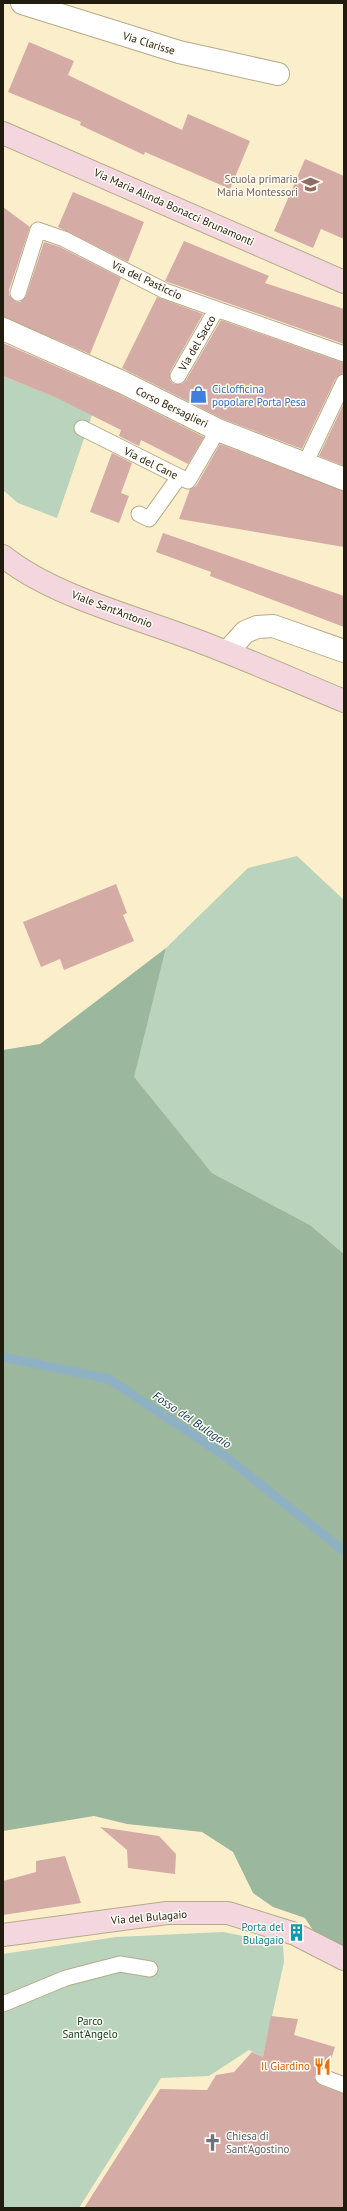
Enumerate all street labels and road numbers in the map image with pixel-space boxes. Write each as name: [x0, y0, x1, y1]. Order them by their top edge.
street label: Via Clarisse: [120, 28, 177, 58]
street label: Via Maria Alinda Bonacci Brunamonti: [91, 165, 256, 249]
street label: Via del Pasticcio: [109, 257, 185, 303]
street label: Via del Sacco: [175, 313, 219, 374]
street label: Corso Bersaglieri: [133, 383, 211, 431]
street label: Via del Cane: [121, 443, 181, 482]
street label: Viale Sant'Antonio: [69, 587, 154, 631]
street label: Via del Bulagaio: [109, 1907, 188, 1927]

